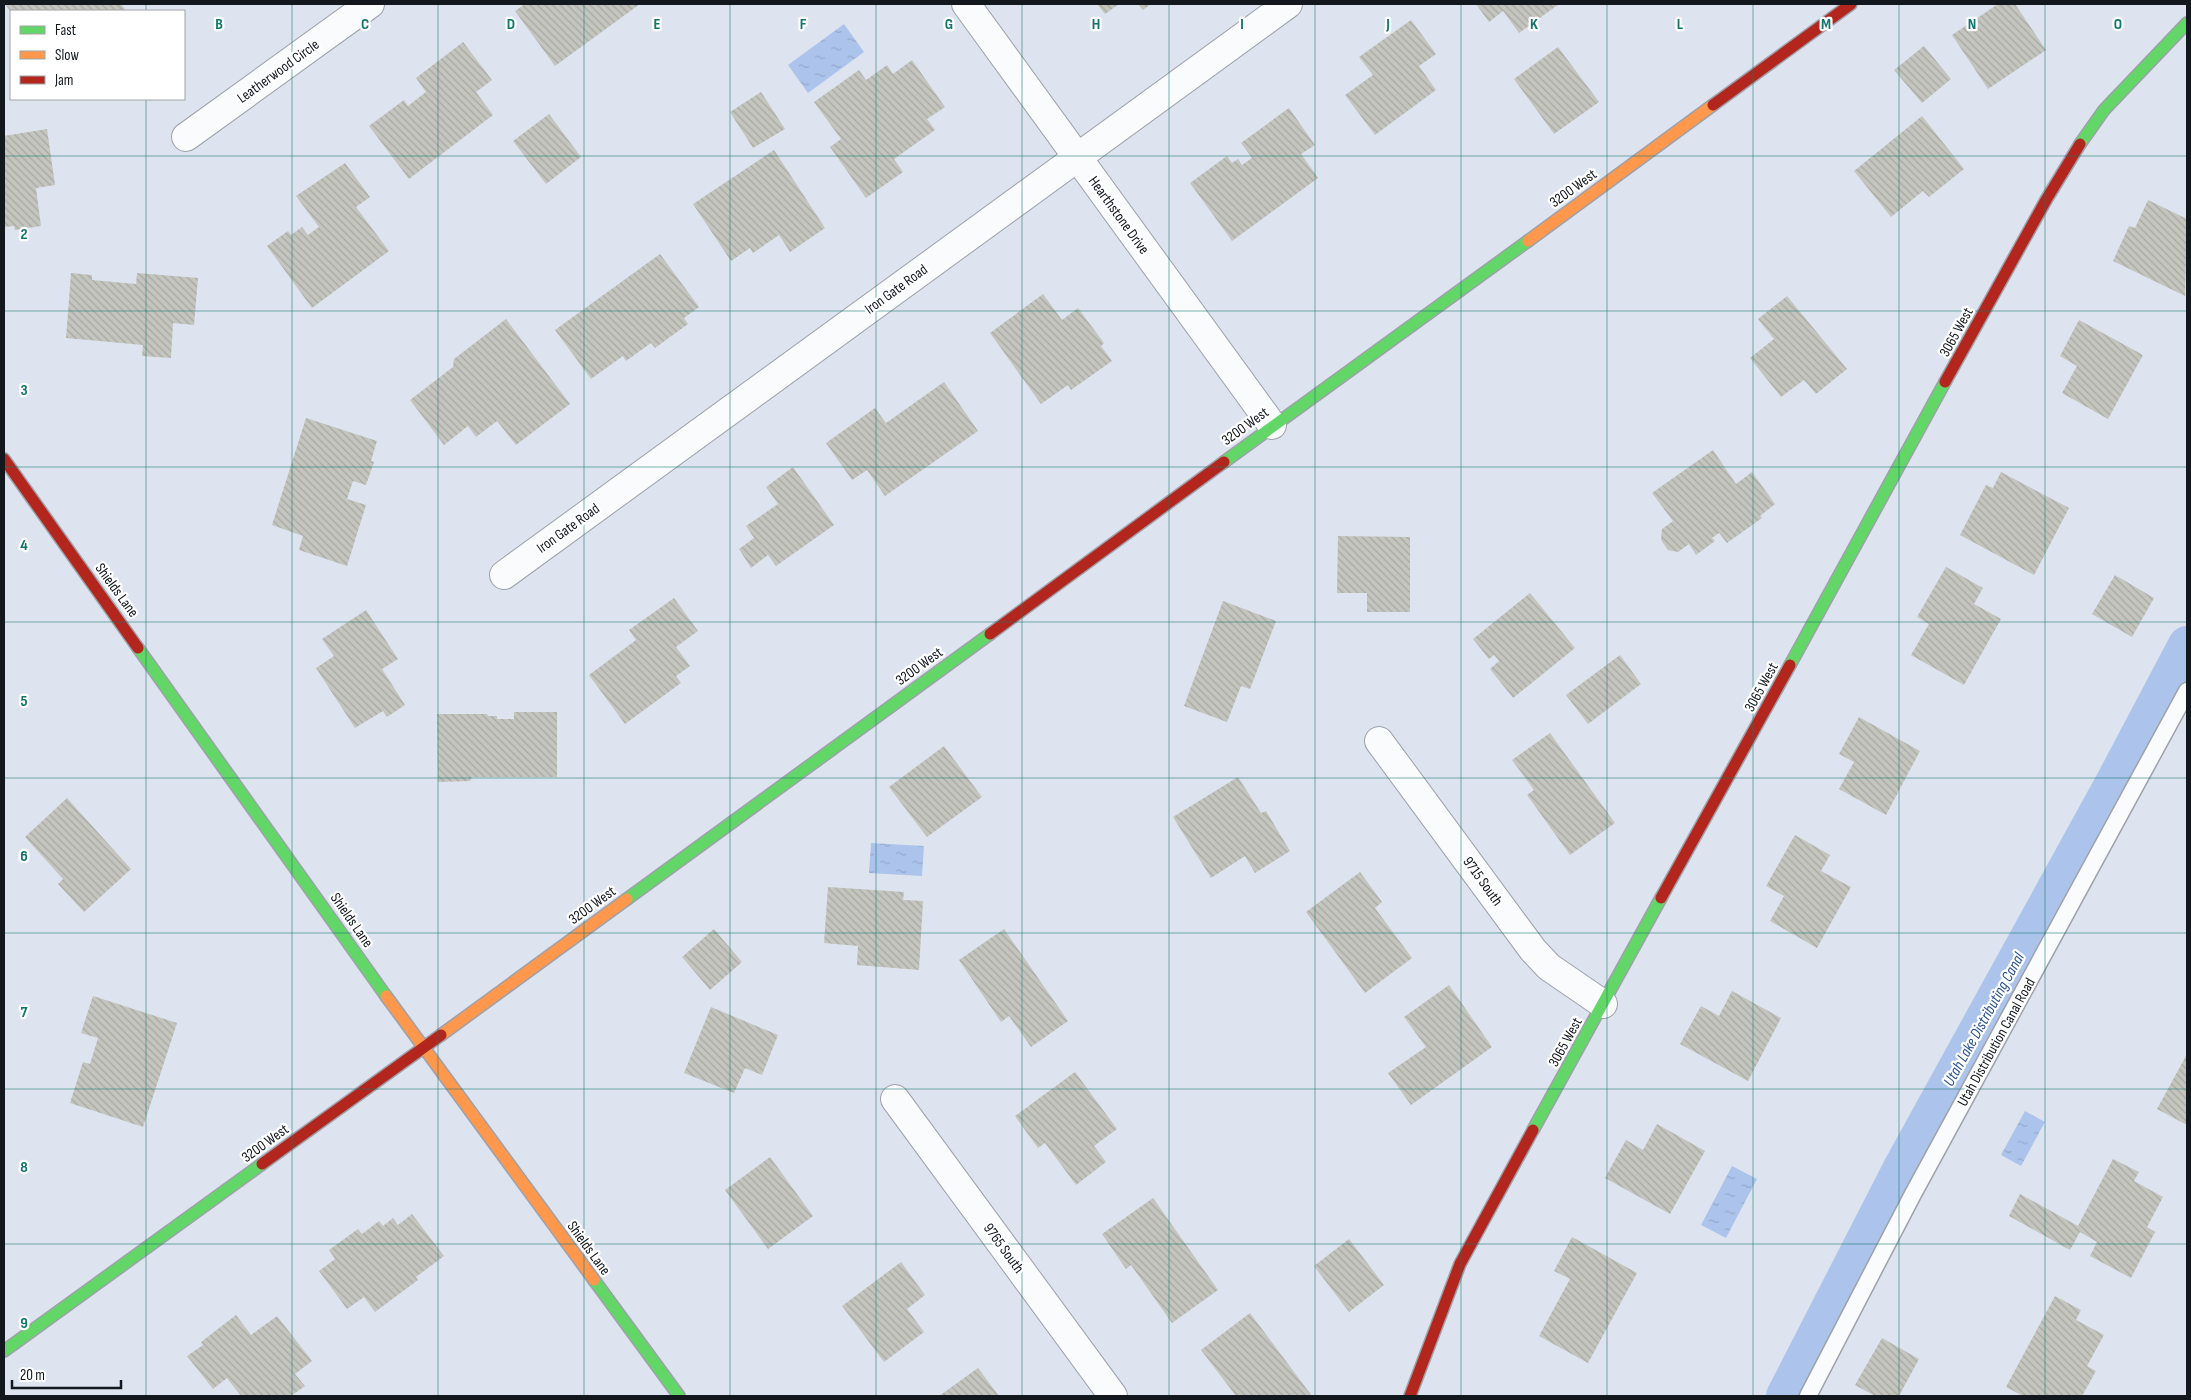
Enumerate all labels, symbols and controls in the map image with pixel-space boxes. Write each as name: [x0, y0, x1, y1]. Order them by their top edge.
legend: [10, 10, 185, 100]
text: B: [215, 15, 223, 34]
text: C: [361, 15, 369, 34]
text: D: [507, 15, 515, 34]
text: E: [654, 15, 661, 34]
text: F: [800, 15, 807, 34]
text: G: [945, 15, 953, 34]
text: H: [1092, 15, 1100, 34]
text: I: [1240, 15, 1244, 34]
text: J: [1385, 15, 1390, 34]
text: K: [1530, 15, 1538, 34]
text: L: [1677, 15, 1684, 34]
text: M: [1821, 15, 1831, 34]
text: N: [1968, 15, 1976, 34]
text: O: [2114, 15, 2122, 34]
text: Fast: [55, 21, 77, 40]
street label: Leatherwood Circle: [233, 35, 323, 108]
text: Slow: [55, 46, 79, 65]
text: Jam: [54, 71, 73, 90]
street label: 3200 West: [1546, 165, 1601, 212]
street label: Hearthstone Drive: [1084, 172, 1153, 258]
text: 2: [20, 225, 28, 244]
street label: Iron Gate Road: [861, 260, 931, 319]
street label: 3065 West: [1935, 304, 1978, 360]
text: 3: [20, 381, 28, 400]
street label: 3200 West: [1218, 403, 1273, 450]
street label: Iron Gate Road: [533, 499, 603, 558]
text: 4: [20, 536, 28, 555]
street label: Shields Lane: [91, 560, 143, 621]
street label: 3200 West: [892, 643, 947, 690]
street label: 3065 West: [1740, 659, 1783, 715]
text: 5: [20, 692, 28, 711]
text: 6: [20, 847, 28, 866]
street label: 9715 South: [1458, 853, 1507, 910]
street label: 3200 West: [565, 882, 620, 929]
street label: Shields Lane: [326, 889, 377, 951]
water label: Utah Lake Distributing Canal: [1940, 949, 2029, 1090]
street label: Utah Distribution Canal Road: [1953, 975, 2040, 1110]
text: 7: [21, 1003, 28, 1022]
street label: 3065 West: [1544, 1014, 1587, 1070]
street label: 3200 West: [238, 1120, 293, 1167]
text: 8: [20, 1158, 28, 1177]
street label: Shields Lane: [563, 1218, 615, 1279]
street label: 9765 South: [979, 1219, 1028, 1277]
text: 9: [20, 1314, 28, 1333]
scale bar: [12, 1358, 121, 1390]
text: 20 m: [20, 1366, 45, 1385]

